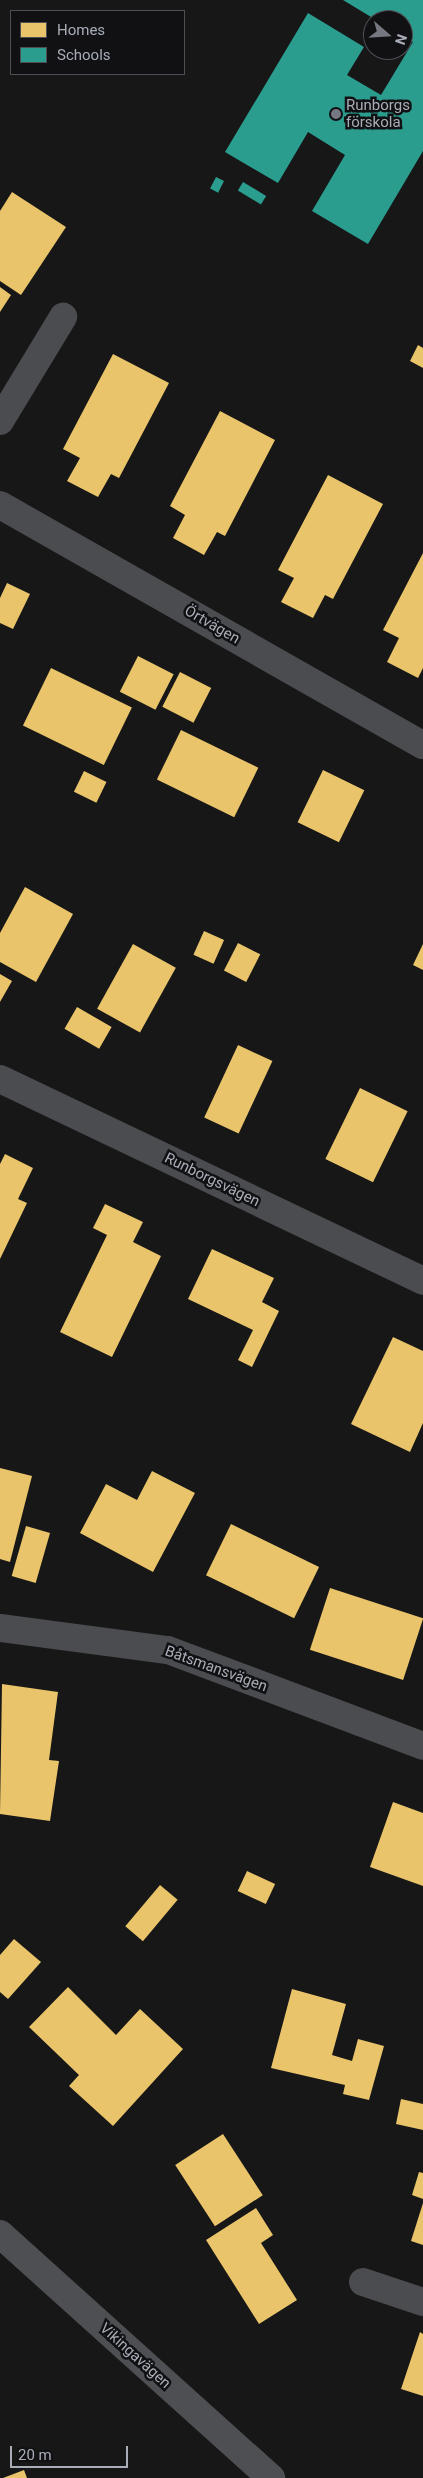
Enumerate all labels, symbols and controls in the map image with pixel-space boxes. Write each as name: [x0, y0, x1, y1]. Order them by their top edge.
legend: [10, 10, 185, 75]
north arrow: [363, 10, 413, 60]
text: Homes: [57, 21, 105, 39]
text: N: [392, 32, 410, 47]
text: Schools: [57, 46, 111, 64]
place label: Runborgs förskola: [346, 96, 410, 131]
marker: Runborgs förskola: [330, 108, 342, 120]
street label: Örtvägen: [181, 602, 243, 648]
street label: Runborgsvägen: [161, 1149, 263, 1211]
street label: Båtsmansvägen: [162, 1642, 270, 1696]
street label: Vikingavägen: [96, 2319, 174, 2393]
scale bar: [12, 2436, 130, 2468]
text: 20 m: [18, 2446, 52, 2464]

